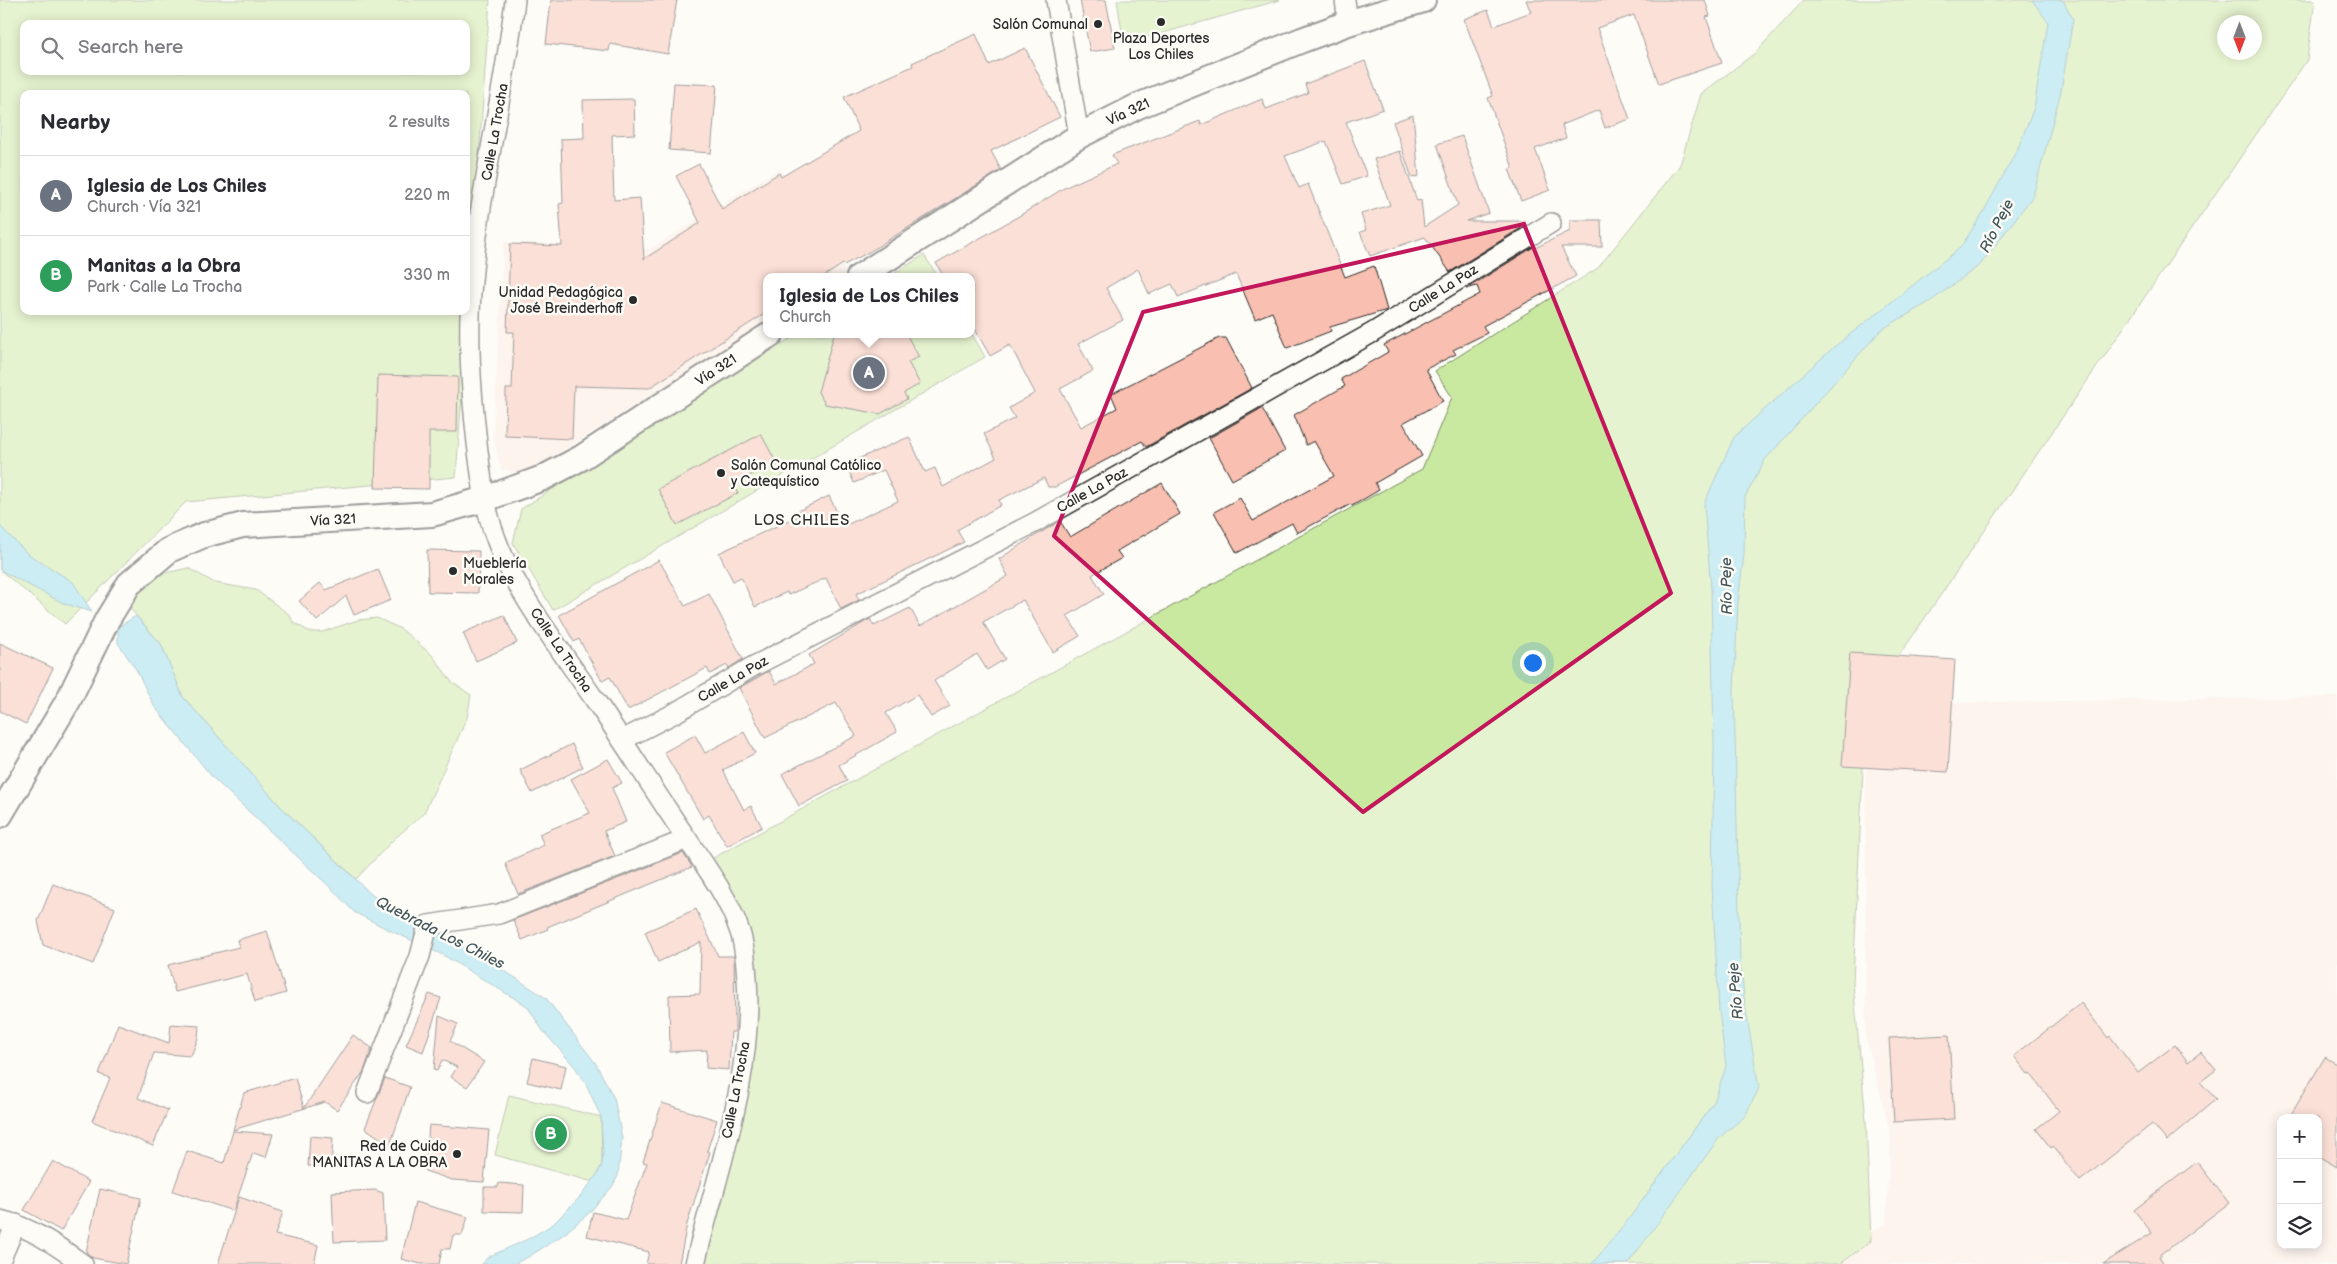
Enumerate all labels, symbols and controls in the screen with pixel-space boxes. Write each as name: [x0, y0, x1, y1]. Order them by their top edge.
north arrow: [2217, 15, 2262, 60]
place label: Salón Comunal: [993, 16, 1088, 33]
marker: Plaza Deportes Los Chiles: [1155, 16, 1167, 28]
marker: Salón Comunal: [1092, 18, 1104, 30]
search box: [20, 20, 470, 75]
place label: Plaza Deportes Los Chiles: [1113, 30, 1209, 63]
icon: search: [38, 34, 66, 62]
text: Search here: [78, 36, 183, 59]
street label: Calle La Trocha: [478, 82, 512, 182]
street label: Vía 321: [1104, 95, 1152, 129]
text: Nearby: [40, 110, 110, 135]
text: 2 results: [388, 113, 450, 132]
text: Iglesia de Los Chiles: [87, 175, 267, 198]
text: A: [51, 186, 61, 205]
text: 220 m: [404, 186, 450, 205]
water label: Río Peje: [1975, 196, 2019, 256]
text: Church · Vía 321: [87, 198, 201, 217]
text: Manitas a la Obra: [87, 255, 241, 278]
street label: Calle La Paz: [1405, 261, 1481, 317]
text: B: [50, 266, 62, 285]
text: 330 m: [403, 266, 450, 285]
popup: [763, 273, 975, 338]
text: Park · Calle La Trocha: [87, 278, 242, 297]
place label: Unidad Pedagógica José Breinderhoff: [499, 284, 623, 317]
text: Iglesia de Los Chiles: [779, 285, 959, 308]
marker: Unidad Pedagógica José Breinderhoff: [627, 294, 639, 306]
text: Church: [779, 308, 831, 327]
street label: Vía 321: [692, 350, 740, 390]
pin: A: [853, 354, 885, 392]
place label: Salón Comunal Católico y Catequístico: [730, 457, 882, 490]
street label: Calle La Paz: [1054, 463, 1131, 516]
marker: Salón Comunal Católico y Catequístico: [715, 467, 727, 479]
street label: Vía 321: [310, 510, 356, 530]
district label: LOS CHILES: [754, 511, 850, 530]
place label: Mueblería Morales: [463, 555, 527, 588]
water label: Río Peje: [1717, 557, 1737, 615]
marker: Mueblería Morales: [447, 565, 459, 577]
street label: Calle La Trocha: [526, 604, 596, 696]
your location: [1520, 650, 1546, 676]
street label: Calle La Paz: [695, 652, 771, 706]
water label: Quebrada Los Chiles: [372, 892, 508, 974]
water label: Río Peje: [1724, 961, 1748, 1020]
street label: Calle La Trocha: [718, 1040, 754, 1140]
map controls: [2277, 1114, 2322, 1249]
button: +: [2277, 1114, 2322, 1159]
pin: B: [535, 1115, 567, 1153]
place label: Red de Cuido MANITAS A LA OBRA: [312, 1138, 447, 1171]
marker: Red de Cuido MANITAS A LA OBRA: [451, 1148, 463, 1160]
button: −: [2277, 1159, 2322, 1204]
button: layers: [2277, 1204, 2322, 1249]

